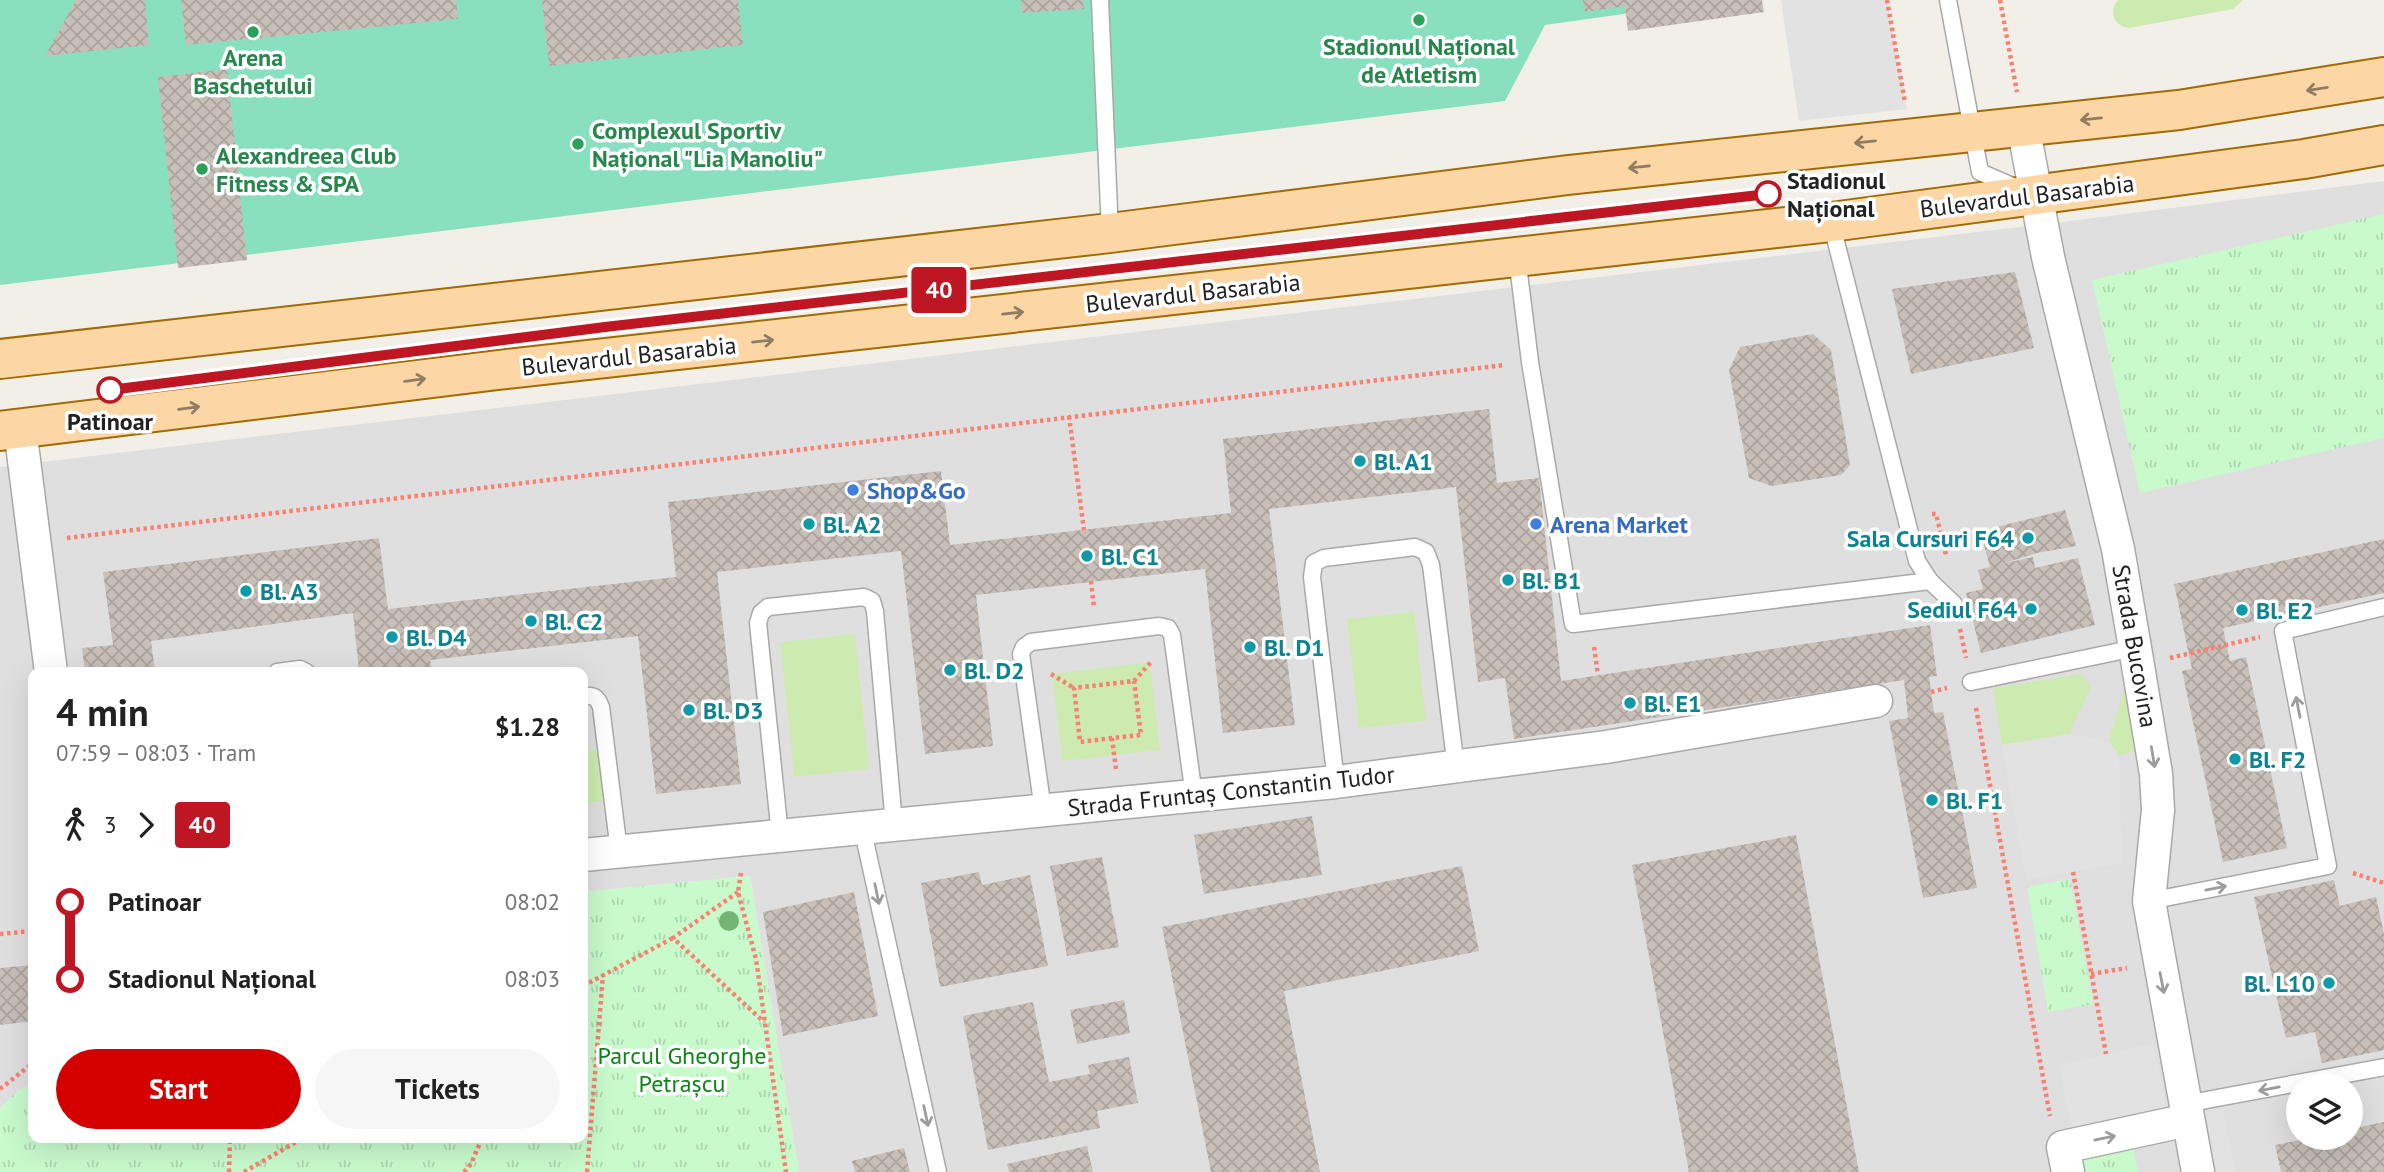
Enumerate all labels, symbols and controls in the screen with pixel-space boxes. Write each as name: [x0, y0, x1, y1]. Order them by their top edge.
marker: Stadionul Național de Atletism: [1411, 12, 1427, 28]
marker: Arena Baschetului: [245, 24, 261, 40]
place label: Stadionul Național de Atletism: [1323, 31, 1516, 90]
place label: Arena Baschetului: [193, 42, 313, 101]
one-way arrow: [2306, 83, 2329, 96]
one-way arrow: [2081, 113, 2103, 126]
place label: Complexul Sportiv Național "Lia Manoliu": [592, 115, 823, 174]
marker: Complexul Sportiv Național "Lia Manoliu": [570, 136, 586, 152]
one-way arrow: [1854, 136, 1877, 149]
place label: Alexandreea Club Fitness & SPA: [216, 140, 397, 199]
one-way arrow: [1628, 160, 1651, 173]
marker: Alexandreea Club Fitness & SPA: [194, 161, 210, 177]
place label: Stadionul Național: [1787, 165, 1886, 224]
street label: Bulevardul Basarabia: [1918, 167, 2136, 225]
marker: Stadionul Național: [1755, 181, 1781, 207]
street label: Bulevardul Basarabia: [1084, 266, 1302, 320]
line badge: 40: [908, 267, 970, 313]
text: 40: [925, 274, 953, 305]
one-way arrow: [1002, 307, 1024, 320]
street label: Bulevardul Basarabia: [520, 329, 738, 383]
one-way arrow: [751, 334, 774, 347]
one-way arrow: [403, 374, 426, 387]
marker: Patinoar: [97, 377, 123, 403]
one-way arrow: [178, 401, 200, 414]
place label: Patinoar: [67, 406, 154, 437]
place label: Bl. A1: [1374, 446, 1433, 477]
marker: Bl. A1: [1352, 453, 1368, 469]
place label: Shop&Go: [867, 475, 966, 506]
marker: Shop&Go: [845, 482, 861, 498]
place label: Bl. A2: [823, 509, 882, 540]
place label: Arena Market: [1550, 509, 1688, 540]
marker: Bl. A2: [801, 516, 817, 532]
marker: Arena Market: [1528, 516, 1544, 532]
place label: Sala Cursuri F64: [1847, 523, 2014, 554]
marker: Sala Cursuri F64: [2020, 530, 2036, 546]
place label: Bl. C1: [1101, 541, 1159, 572]
marker: Bl. C1: [1079, 548, 1095, 564]
street label: Strada Bucovina: [2105, 562, 2165, 730]
place label: Bl. B1: [1522, 565, 1581, 596]
marker: Bl. B1: [1500, 572, 1516, 588]
place label: Bl. A3: [260, 576, 319, 607]
marker: Bl. A3: [238, 583, 254, 599]
place label: Sediul F64: [1907, 594, 2017, 625]
place label: Bl. E2: [2256, 595, 2314, 626]
marker: Sediul F64: [2023, 601, 2039, 617]
marker: Bl. E2: [2234, 602, 2250, 618]
place label: Bl. C2: [545, 606, 603, 637]
marker: Bl. C2: [523, 613, 539, 629]
place label: Bl. D4: [406, 622, 467, 653]
marker: Bl. D4: [384, 629, 400, 645]
place label: Bl. D1: [1264, 632, 1325, 663]
marker: Bl. D1: [1242, 639, 1258, 655]
place label: Bl. D2: [964, 655, 1025, 686]
marker: Bl. D2: [942, 662, 958, 678]
text: 4 min: [56, 687, 149, 736]
place label: Bl. E1: [1644, 688, 1702, 719]
place label: Bl. D3: [703, 695, 764, 726]
marker: Bl. E1: [1622, 695, 1638, 711]
one-way arrow: [2290, 696, 2304, 719]
marker: Bl. D3: [681, 702, 697, 718]
text: $1.28: [495, 710, 560, 743]
text: 07:59 – 08:03 · Tram: [56, 738, 256, 767]
place label: Bl. F2: [2249, 744, 2306, 775]
one-way arrow: [2147, 745, 2160, 768]
marker: Bl. F2: [2227, 751, 2243, 767]
street label: Strada Fruntaș Constantin Tudor: [1066, 758, 1396, 824]
place label: Bl. F1: [1946, 785, 2003, 816]
marker: Bl. F1: [1924, 792, 1940, 808]
icon: walk: [56, 806, 94, 844]
icon: forward: [127, 806, 165, 844]
text: 40: [189, 809, 216, 840]
text: 3: [104, 810, 117, 839]
one-way arrow: [2204, 880, 2227, 894]
one-way arrow: [870, 882, 884, 905]
text: Patinoar: [108, 885, 201, 918]
text: 08:02: [505, 887, 560, 916]
text: Stadionul Național: [108, 962, 316, 995]
text: 08:03: [505, 964, 560, 993]
place label: Bl. L10: [2244, 968, 2315, 999]
one-way arrow: [2156, 971, 2170, 994]
marker: Bl. L10: [2321, 975, 2337, 991]
park label: Parcul Gheorghe Petrașcu: [598, 1040, 766, 1099]
button: Start: [56, 1049, 301, 1129]
button: Tickets: [315, 1049, 560, 1129]
map controls: [2286, 1073, 2363, 1150]
button: layers: [2286, 1073, 2363, 1150]
one-way arrow: [2258, 1083, 2281, 1096]
one-way arrow: [919, 1104, 933, 1127]
one-way arrow: [2093, 1131, 2116, 1144]

